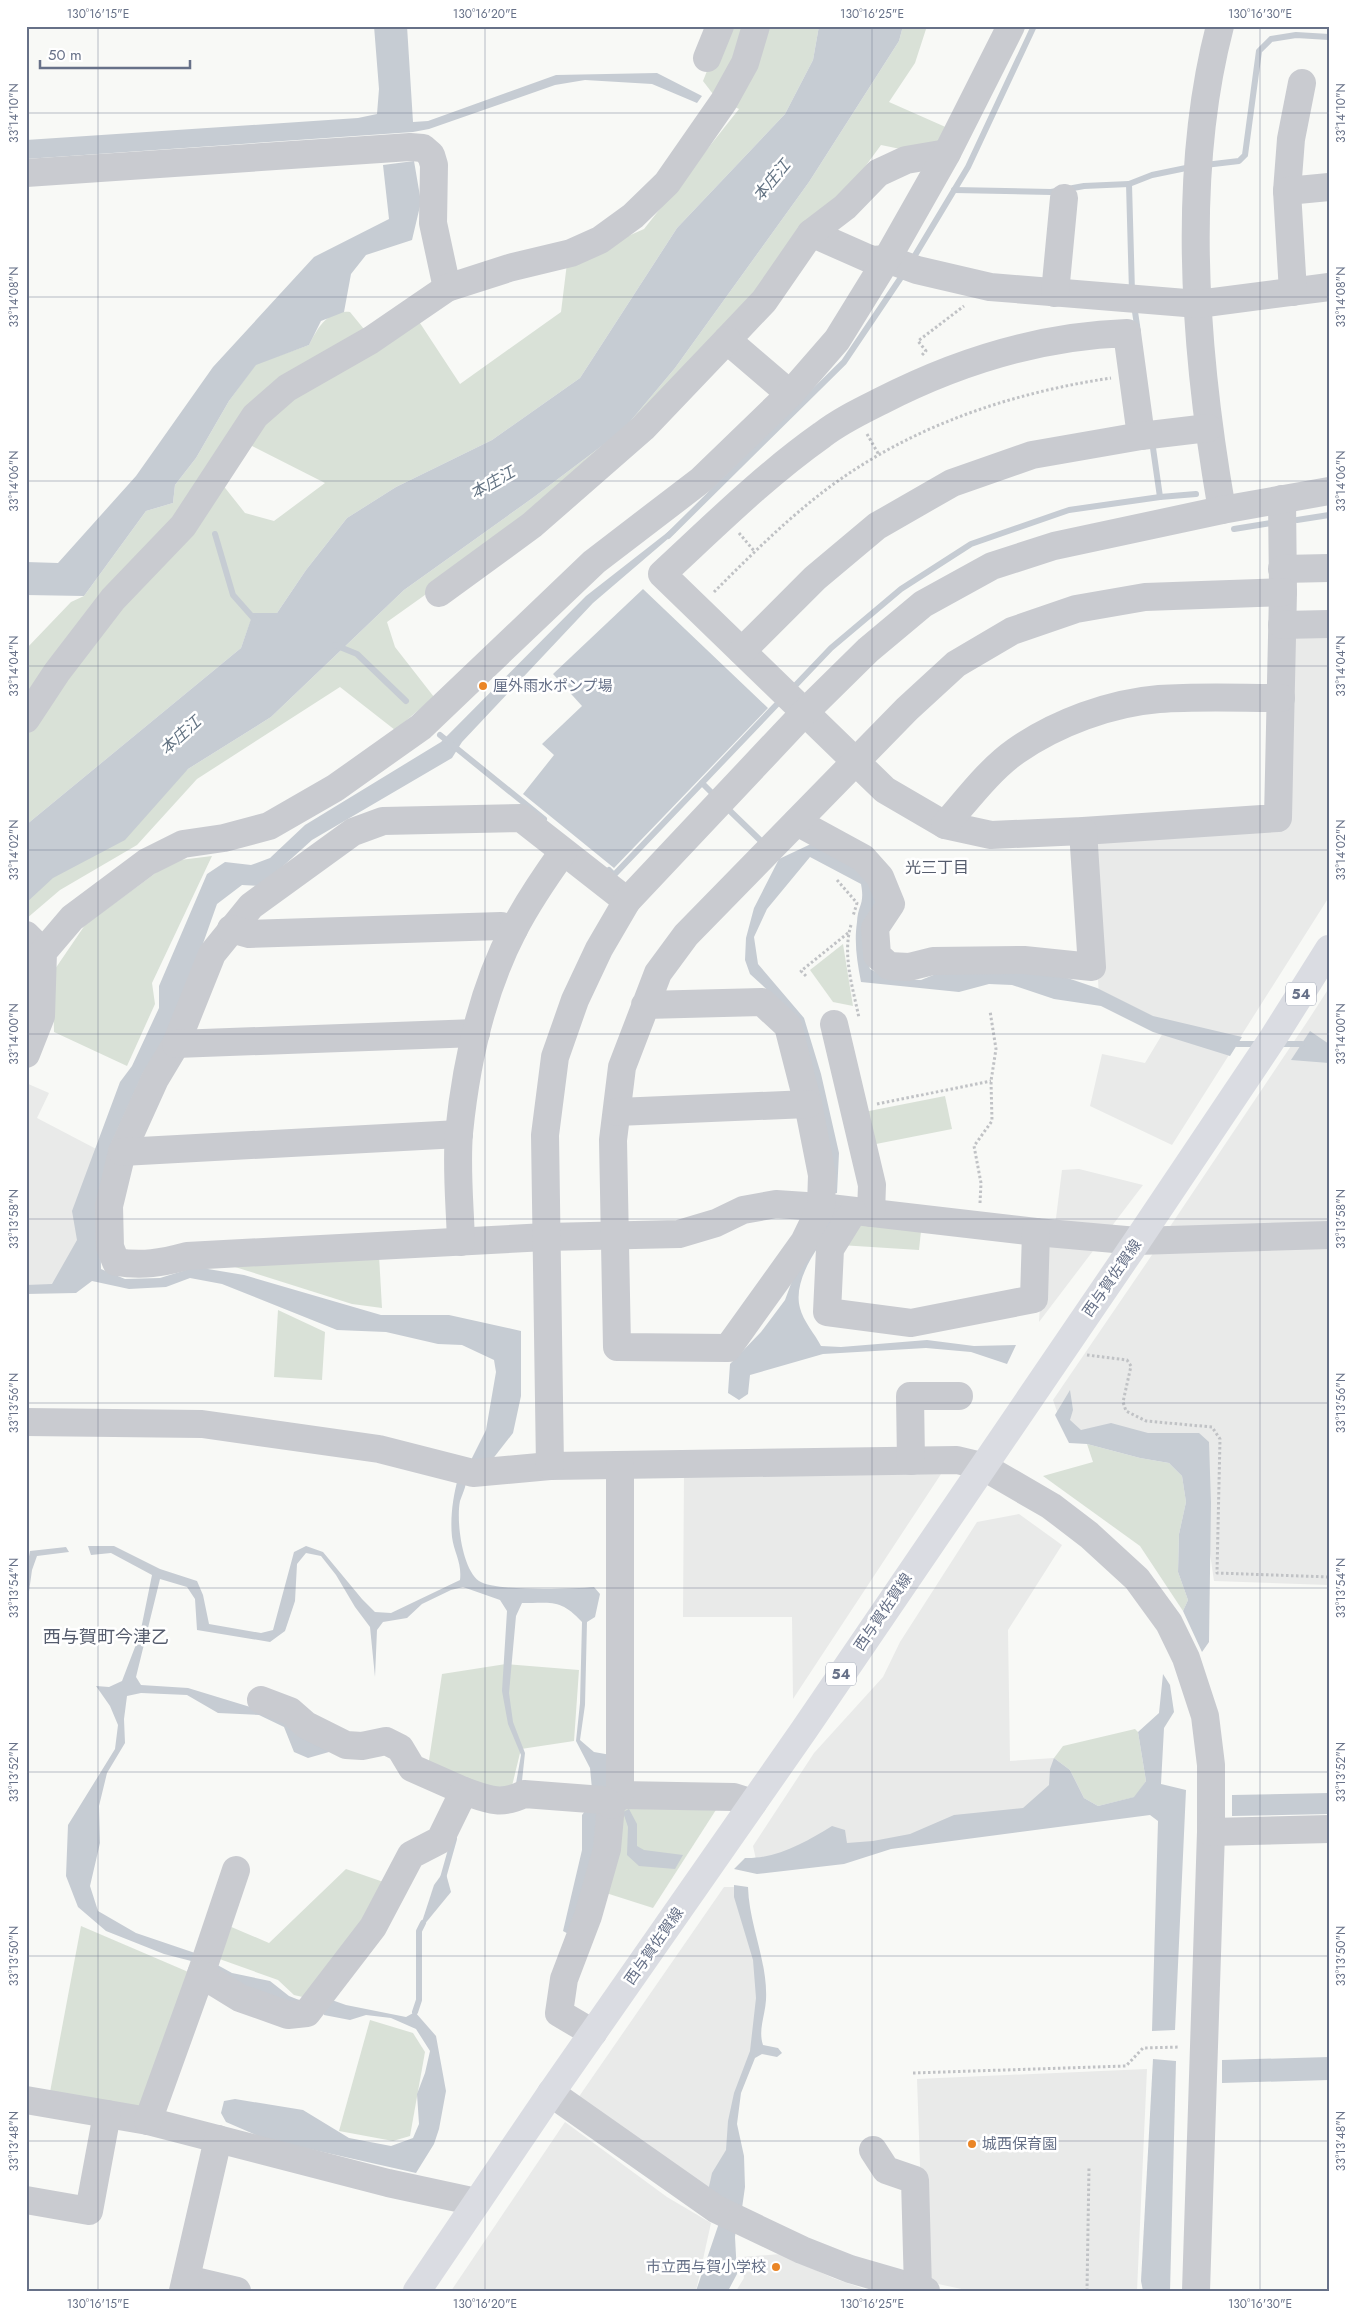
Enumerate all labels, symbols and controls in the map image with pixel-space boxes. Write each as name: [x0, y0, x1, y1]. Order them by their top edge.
text: 130°16'15"E: [67, 5, 129, 23]
text: 130°16'20"E: [453, 5, 517, 23]
text: 130°16'25"E: [840, 5, 904, 23]
text: 130°16'30"E: [1228, 5, 1292, 23]
scale bar: [40, 38, 190, 70]
text: 50 m: [48, 44, 82, 66]
text: 33°14'10"N: [5, 83, 23, 143]
text: 33°14'10"N: [1332, 83, 1350, 143]
water label: 本庄江: [747, 153, 797, 206]
text: 33°14'08"N: [5, 267, 23, 327]
text: 33°14'08"N: [1332, 267, 1350, 327]
text: 33°14'06"N: [5, 450, 23, 512]
text: 33°14'06"N: [1332, 450, 1350, 512]
water label: 本庄江: [466, 460, 521, 504]
text: 33°14'04"N: [5, 635, 23, 697]
text: 33°14'04"N: [1332, 635, 1350, 697]
place label: 厘外雨水ポンプ場: [493, 675, 613, 697]
marker: 厘外雨水ポンプ場: [477, 680, 489, 692]
water label: 本庄江: [155, 709, 207, 760]
text: 33°14'02"N: [5, 819, 23, 881]
text: 33°14'02"N: [1332, 819, 1350, 881]
district label: 光三丁目: [905, 856, 969, 879]
road number: 54: [1286, 982, 1316, 1006]
text: 33°14'00"N: [5, 1003, 23, 1065]
text: 33°14'00"N: [1332, 1003, 1350, 1065]
text: 33°13'58"N: [5, 1189, 23, 1249]
text: 33°13'58"N: [1332, 1189, 1350, 1249]
street label: 西与賀佐賀線: [1077, 1235, 1147, 1321]
text: 33°13'56"N: [5, 1373, 23, 1433]
text: 33°13'56"N: [1332, 1373, 1350, 1433]
text: 33°13'54"N: [5, 1558, 23, 1618]
text: 33°13'54"N: [1332, 1558, 1350, 1618]
street label: 西与賀佐賀線: [849, 1569, 917, 1655]
district label: 西与賀町今津乙: [43, 1624, 169, 1650]
road number: 54: [826, 1662, 856, 1686]
text: 33°13'52"N: [5, 1742, 23, 1802]
text: 33°13'52"N: [1332, 1742, 1350, 1802]
street label: 西与賀佐賀線: [619, 1903, 689, 1989]
text: 33°13'50"N: [5, 1926, 23, 1986]
text: 33°13'50"N: [1332, 1926, 1350, 1986]
text: 33°13'48"N: [5, 2111, 23, 2171]
text: 33°13'48"N: [1332, 2111, 1350, 2171]
place label: 城西保育園: [982, 2133, 1057, 2155]
marker: 城西保育園: [966, 2138, 978, 2150]
place label: 市立西与賀小学校: [646, 2256, 766, 2278]
marker: 市立西与賀小学校: [770, 2261, 782, 2273]
text: 130°16'15"E: [67, 2295, 129, 2313]
text: 130°16'20"E: [453, 2295, 517, 2313]
text: 130°16'25"E: [840, 2295, 904, 2313]
text: 130°16'30"E: [1228, 2295, 1292, 2313]

